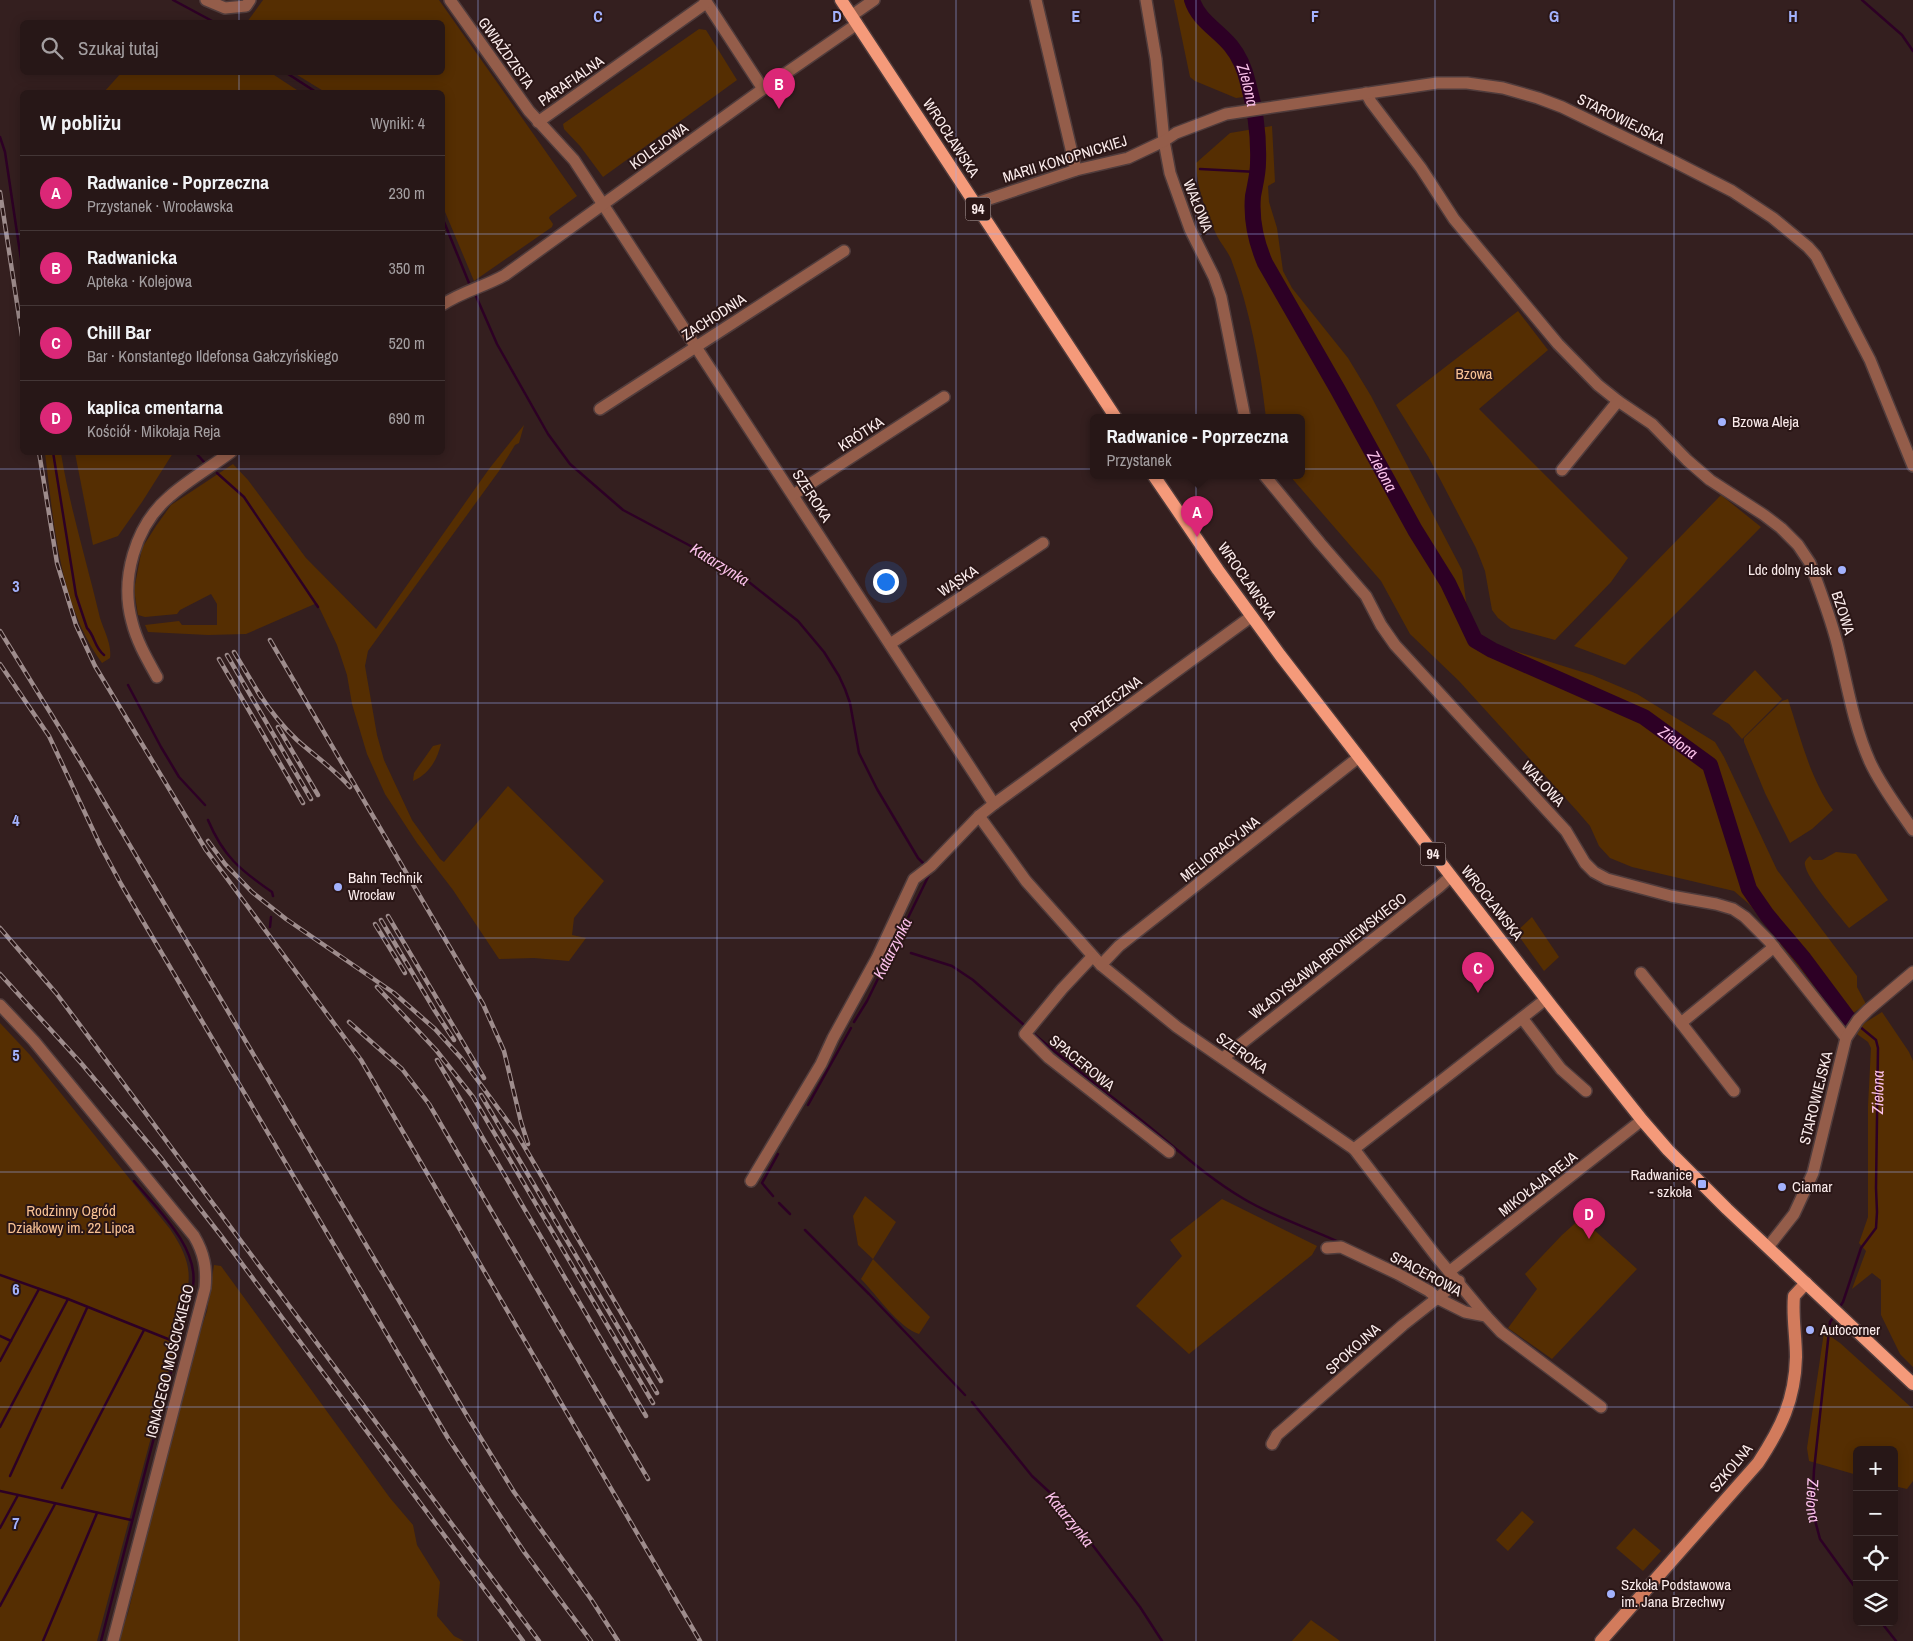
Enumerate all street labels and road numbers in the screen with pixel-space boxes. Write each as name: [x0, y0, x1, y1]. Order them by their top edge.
street label: GWIAŹDZISTA: [473, 13, 540, 93]
street label: PARAFIALNA: [534, 50, 608, 111]
street label: STAROWIEJSKA: [1574, 88, 1669, 149]
street label: WROCŁAWSKA: [918, 94, 985, 182]
street label: KOLEJOWA: [625, 117, 693, 174]
street label: MARII KONOPNICKIEJ: [1000, 130, 1130, 187]
street label: WAŁOWA: [1178, 176, 1219, 236]
road number: 94: [966, 198, 990, 220]
street label: ZACHODNIA: [678, 288, 750, 345]
street label: KRÓTKA: [834, 411, 888, 456]
street label: SZEROKA: [788, 465, 838, 527]
street label: WROCŁAWSKA: [1213, 538, 1282, 624]
street label: WĄSKA: [934, 559, 983, 601]
street label: BZOWA: [1827, 588, 1861, 638]
street label: POPRZECZNA: [1066, 670, 1147, 737]
street label: WAŁOWA: [1517, 756, 1570, 812]
street label: MELIORACYJNA: [1176, 810, 1264, 886]
road number: 94: [1420, 842, 1446, 866]
street label: WROCŁAWSKA: [1456, 861, 1529, 945]
street label: WŁADYSŁAWA BRONIEWSKIEGO: [1245, 887, 1411, 1024]
street label: SZEROKA: [1212, 1027, 1273, 1079]
street label: SPACEROWA: [1045, 1030, 1120, 1096]
street label: STAROWIEJSKA: [1794, 1048, 1837, 1147]
street label: MIKOŁAJA REJA: [1494, 1146, 1582, 1221]
street label: SPACEROWA: [1387, 1246, 1467, 1302]
street label: IGNACEGO MOŚCICKIEGO: [140, 1282, 199, 1440]
street label: SPOKOJNA: [1321, 1318, 1385, 1379]
street label: SZKOLNA: [1704, 1438, 1758, 1496]

